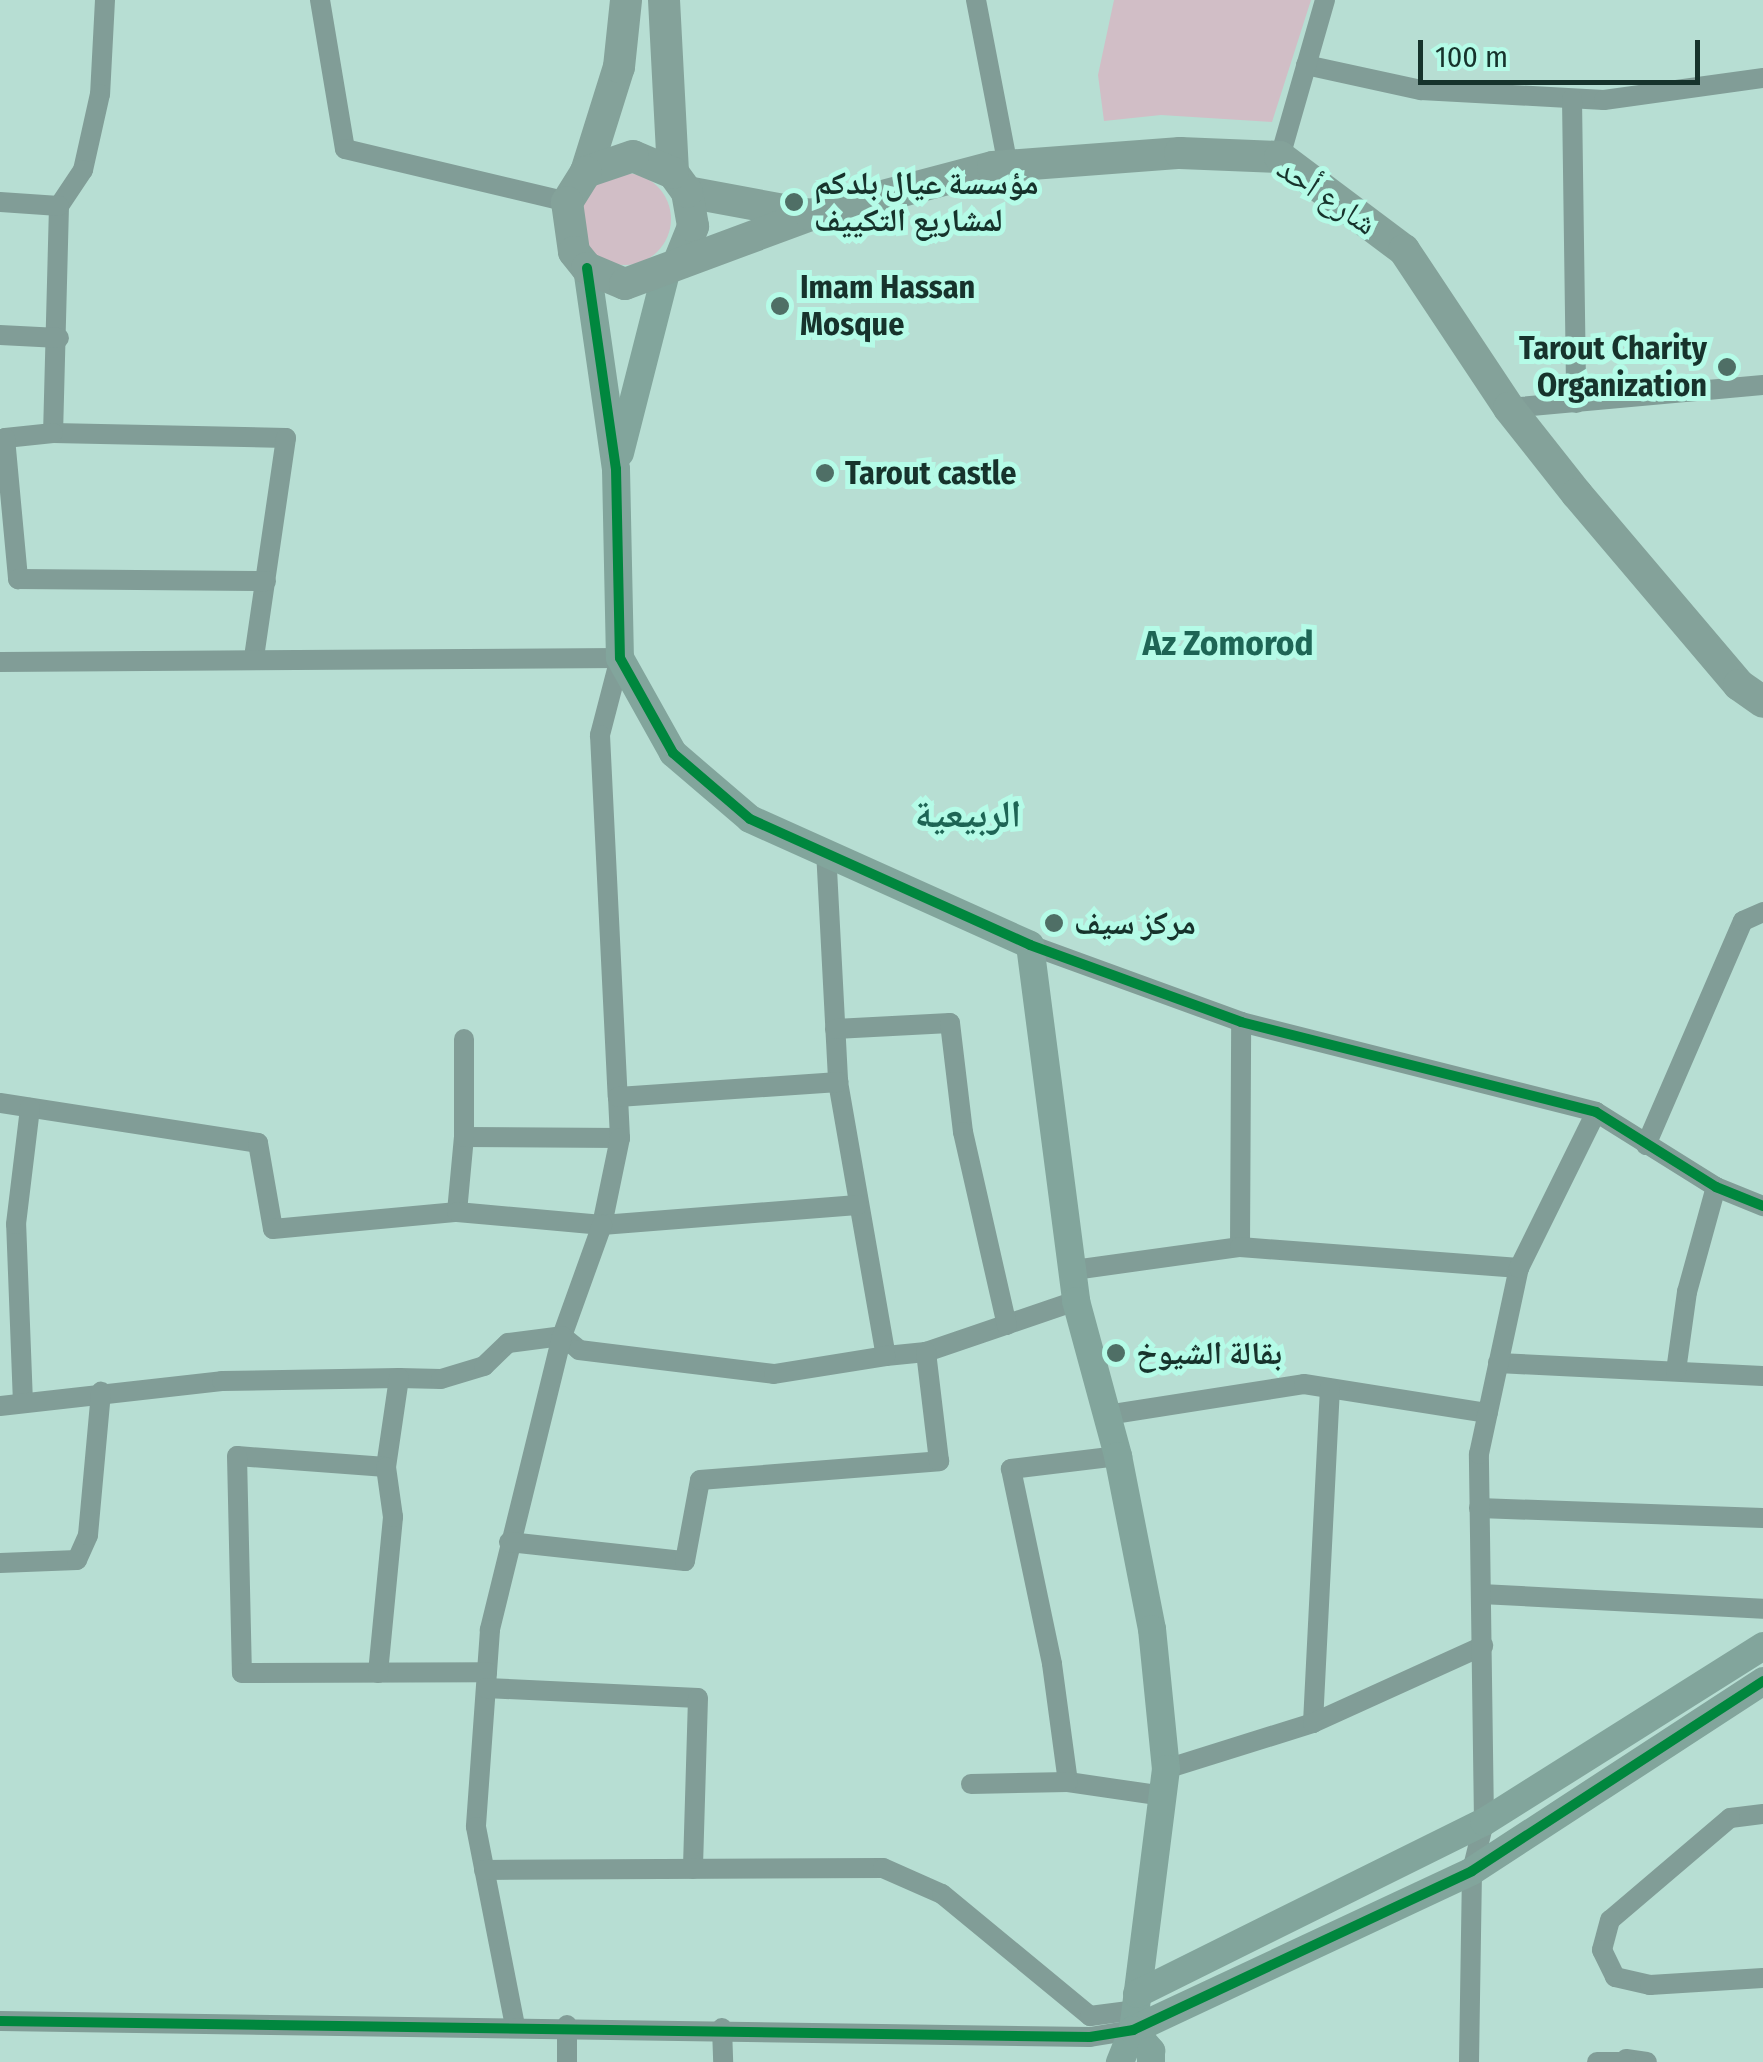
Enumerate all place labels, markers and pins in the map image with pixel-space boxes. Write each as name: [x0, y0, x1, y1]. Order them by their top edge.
place label: مؤسسة عيال بلدكم لمشاريع التكييف: [814, 165, 1039, 240]
marker: مؤسسة عيال بلدكم لمشاريع التكييف: [783, 191, 805, 213]
place label: Imam Hassan Mosque: [800, 269, 975, 344]
marker: Imam Hassan Mosque: [769, 295, 791, 317]
place label: Tarout Charity Organization: [1519, 330, 1707, 405]
marker: Tarout Charity Organization: [1716, 356, 1738, 378]
place label: Tarout castle: [845, 454, 1017, 492]
marker: Tarout castle: [814, 462, 836, 484]
place label: مركز سيف: [1074, 904, 1196, 942]
marker: مركز سيف: [1043, 912, 1065, 934]
place label: بقالة الشيوخ: [1136, 1334, 1282, 1372]
marker: بقالة الشيوخ: [1105, 1342, 1127, 1364]

